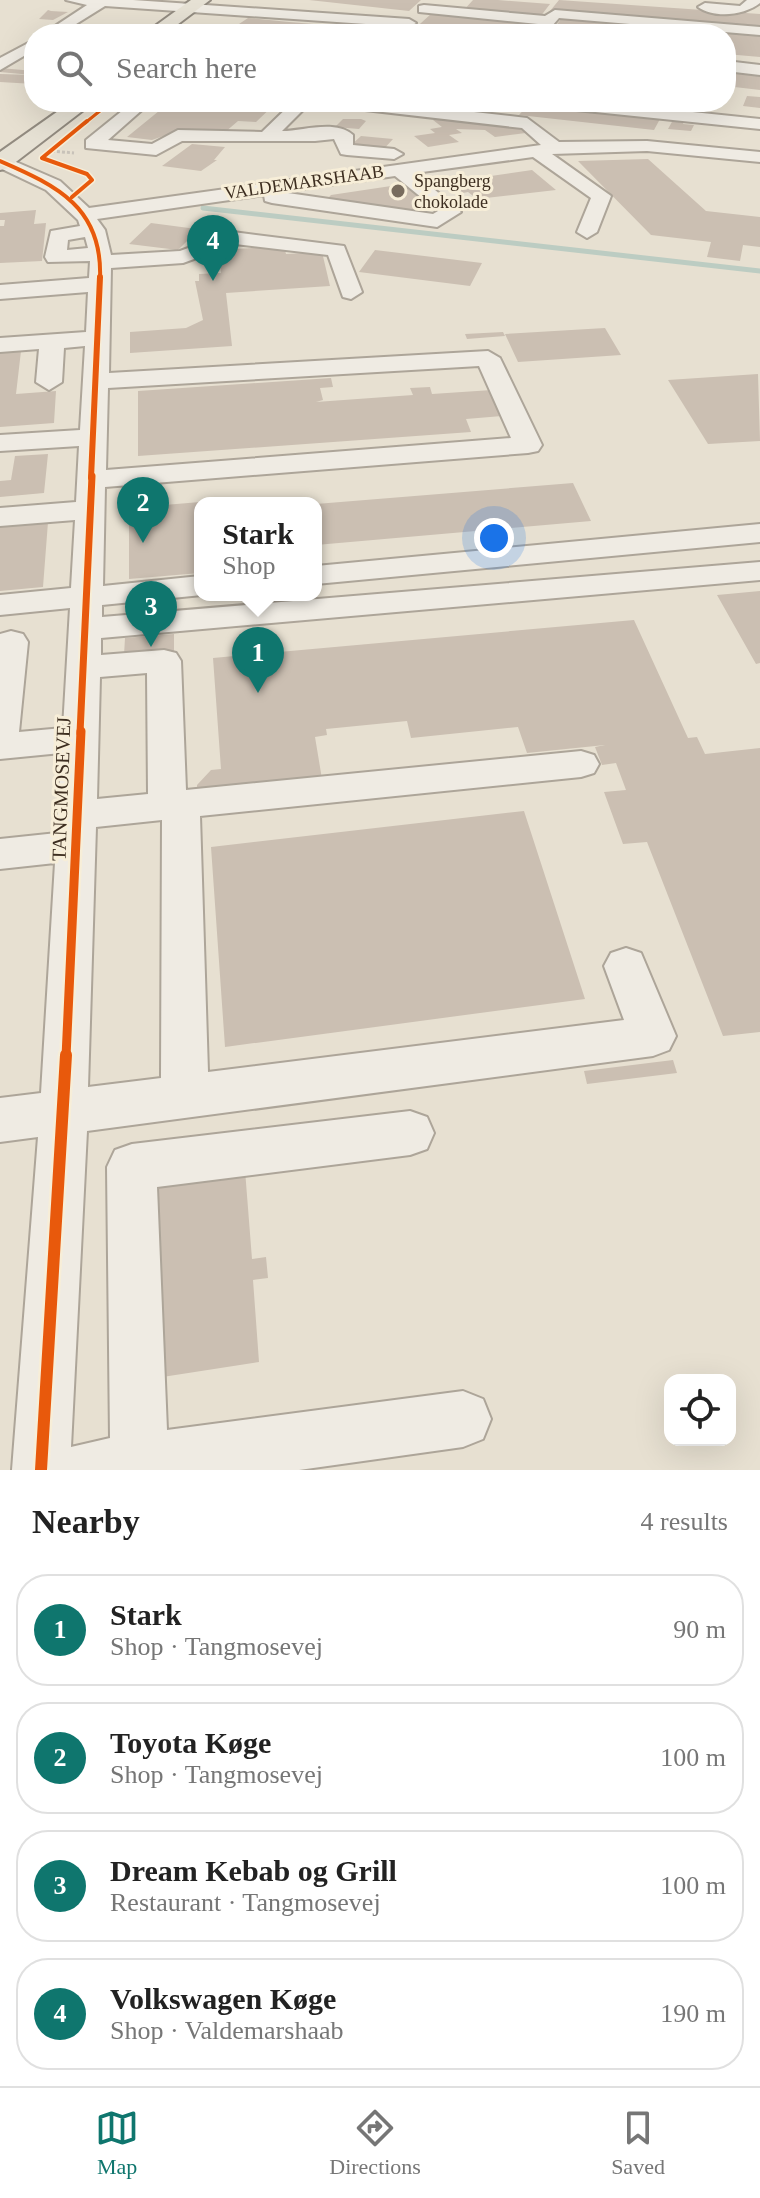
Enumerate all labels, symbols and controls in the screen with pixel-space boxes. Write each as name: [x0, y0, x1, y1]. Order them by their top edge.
search box: [24, 24, 736, 112]
icon: search: [52, 46, 96, 90]
text: Search here: [116, 51, 257, 84]
street label: VALDEMARSHAAB: [223, 161, 385, 203]
place label: Spangberg chokolade: [414, 171, 491, 212]
marker: Spangberg chokolade: [389, 182, 407, 200]
pin: 4: [187, 215, 239, 281]
pin: 2: [117, 477, 169, 543]
popup: [194, 497, 322, 601]
text: Stark: [222, 517, 294, 550]
your location: [474, 518, 514, 558]
text: Shop: [222, 551, 276, 580]
pin: 3: [125, 581, 177, 647]
pin: 1: [232, 627, 284, 693]
street label: TANGMOSEVEJ: [47, 716, 75, 861]
map controls: [664, 1374, 736, 1446]
button: locate: [664, 1374, 736, 1446]
text: Nearby: [32, 1503, 140, 1540]
text: 4 results: [641, 1507, 728, 1536]
text: Stark: [110, 1598, 182, 1631]
text: 1: [54, 1615, 67, 1644]
text: 90 m: [673, 1615, 726, 1644]
text: Shop · Tangmosevej: [110, 1632, 323, 1661]
text: Toyota Køge: [110, 1726, 271, 1759]
text: 2: [54, 1743, 67, 1772]
text: 100 m: [660, 1743, 726, 1772]
text: Shop · Tangmosevej: [110, 1760, 323, 1789]
text: Dream Kebab og Grill: [110, 1854, 397, 1887]
text: 3: [54, 1871, 67, 1900]
text: 100 m: [660, 1871, 726, 1900]
text: Restaurant · Tangmosevej: [110, 1888, 381, 1917]
text: Volkswagen Køge: [110, 1982, 336, 2015]
text: 4: [54, 1999, 67, 2028]
text: 190 m: [660, 1999, 726, 2028]
text: Shop · Valdemarshaab: [110, 2016, 343, 2045]
tab: Map: [95, 2106, 139, 2180]
tab: Directions: [329, 2106, 421, 2180]
tab: Saved: [611, 2106, 665, 2180]

